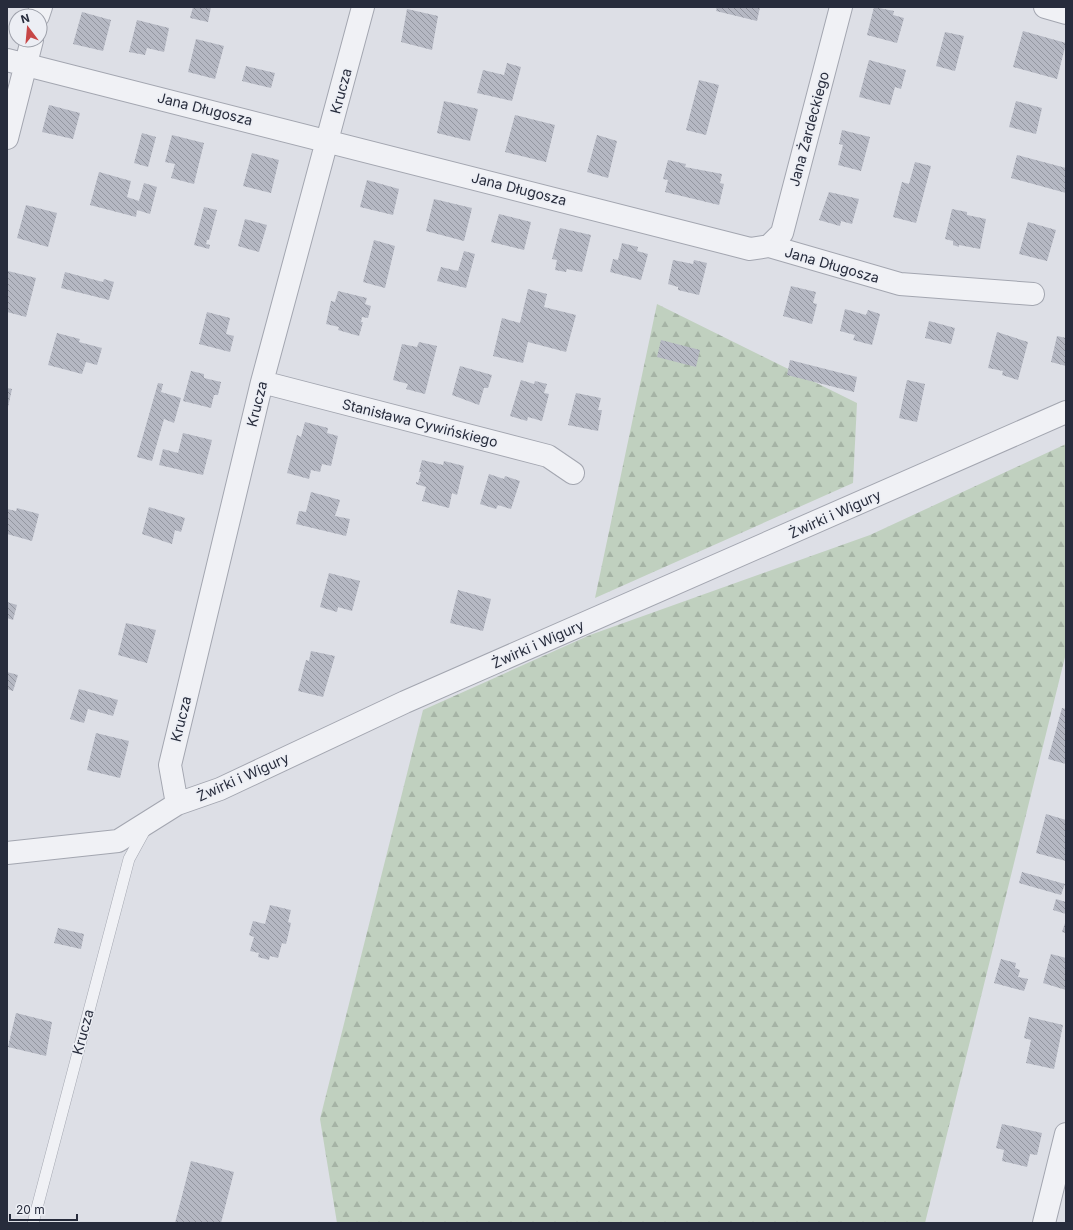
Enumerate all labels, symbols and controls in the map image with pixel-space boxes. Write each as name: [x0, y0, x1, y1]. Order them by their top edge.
north arrow: [8, 8, 48, 48]
text: N: [19, 11, 31, 26]
street label: Krucza: [326, 66, 355, 115]
street label: Jana Żardeckiego: [785, 69, 832, 188]
street label: Jana Długosza: [156, 88, 255, 129]
street label: Jana Długosza: [470, 168, 569, 209]
street label: Jana Długosza: [783, 243, 881, 286]
street label: Krucza: [243, 379, 270, 428]
street label: Stanisława Cywińskiego: [341, 395, 500, 450]
street label: Żwirki i Wigury: [786, 486, 884, 541]
street label: Żwirki i Wigury: [489, 616, 587, 671]
street label: Krucza: [167, 694, 194, 743]
street label: Żwirki i Wigury: [194, 749, 292, 804]
street label: Krucza: [68, 1007, 97, 1056]
scale bar: [10, 1196, 77, 1222]
text: 20 m: [16, 1202, 45, 1217]

